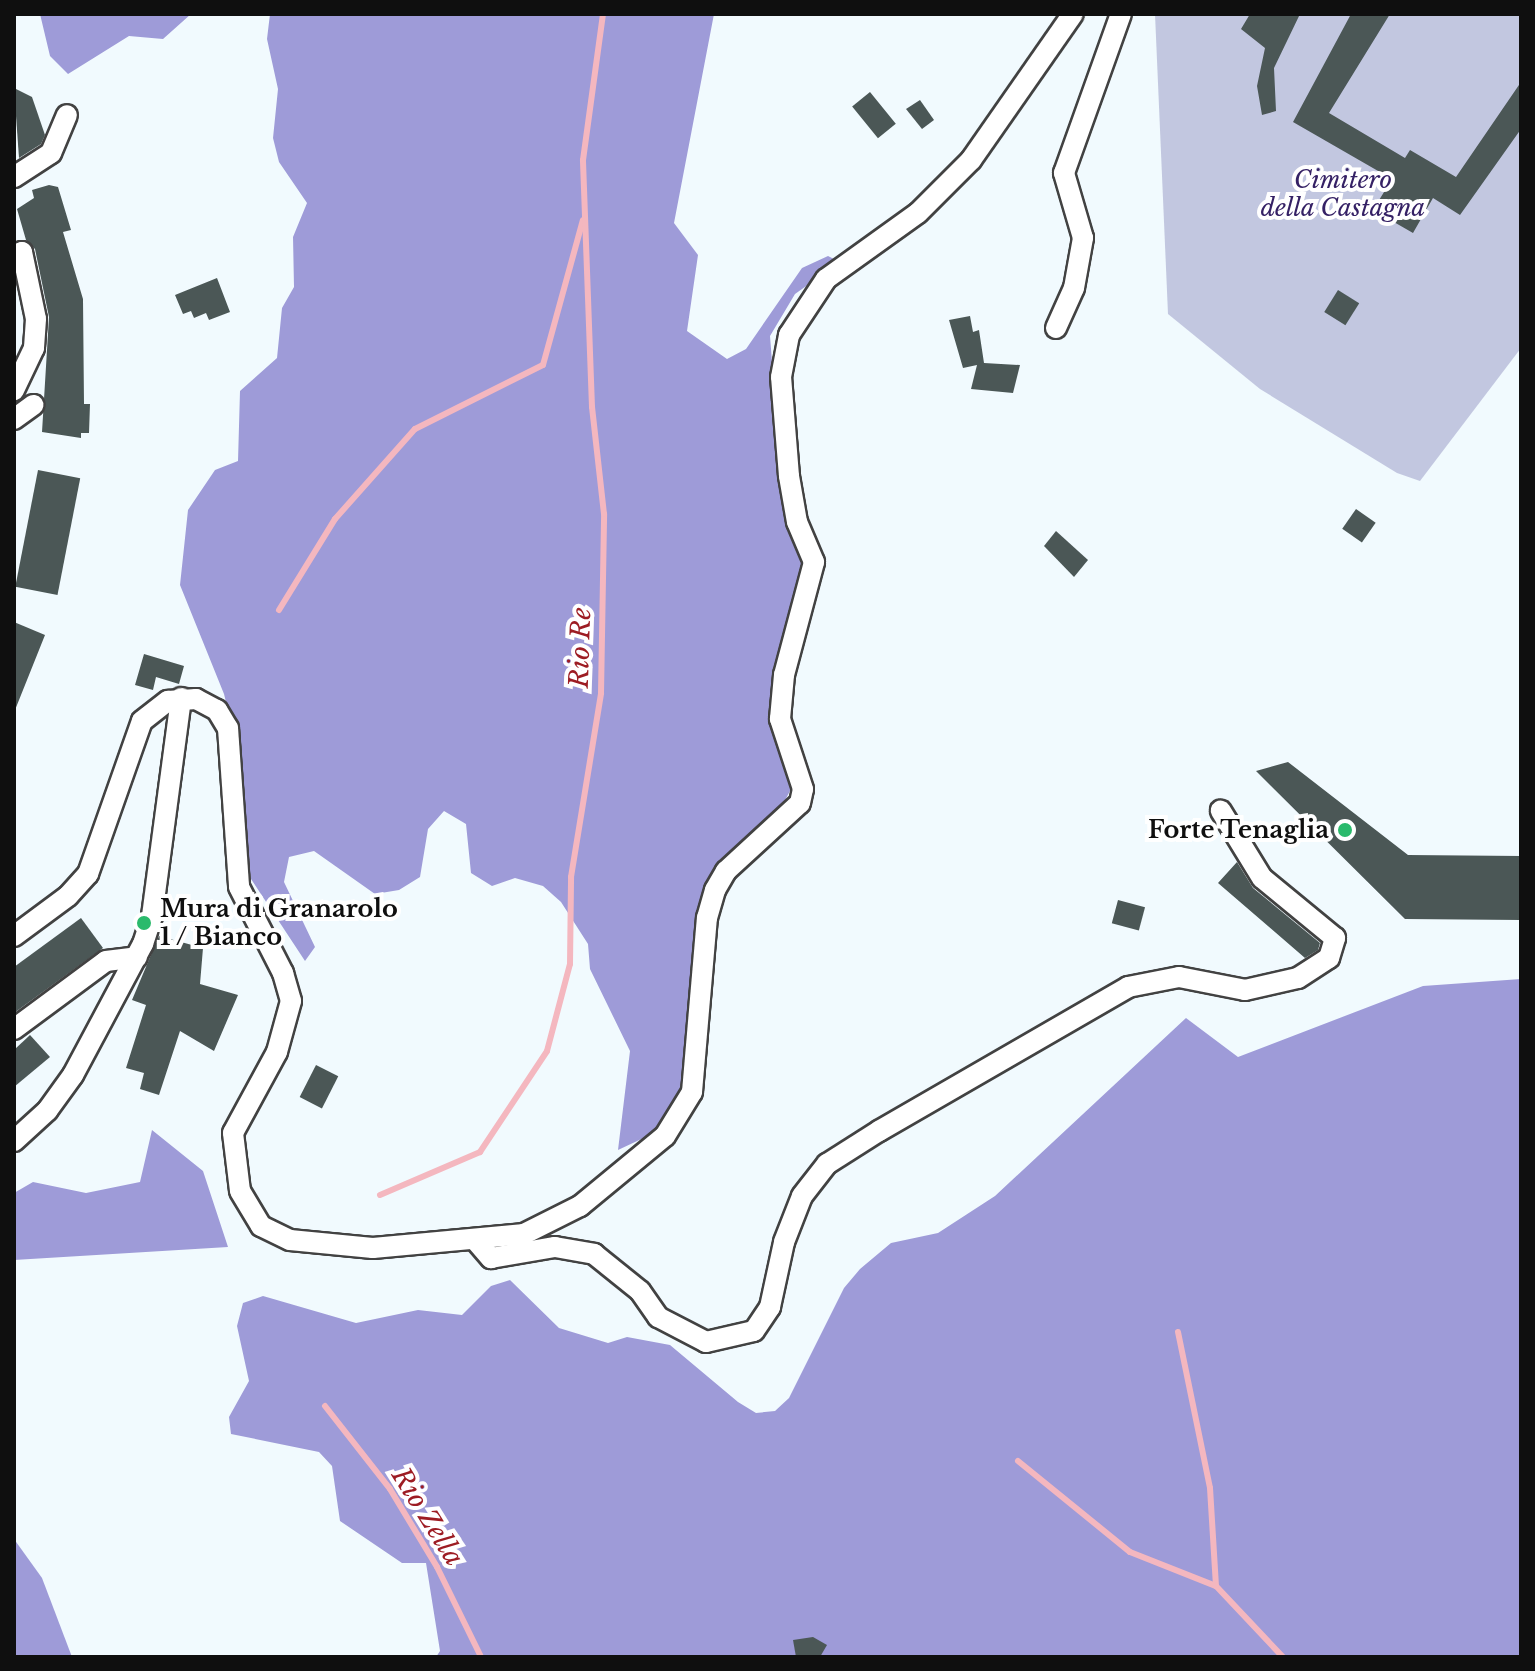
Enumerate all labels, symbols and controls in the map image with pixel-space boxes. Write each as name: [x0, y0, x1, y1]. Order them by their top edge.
park label: Cimitero della Castagna: [1260, 166, 1426, 222]
water label: Rio Re: [564, 607, 598, 689]
place label: Forte Tenaglia: [1147, 816, 1329, 844]
marker: Forte Tenaglia: [1336, 821, 1354, 839]
place label: Mura di Granarolo 1 / Bianco: [160, 895, 398, 951]
marker: Mura di Granarolo 1 / Bianco: [135, 914, 153, 932]
water label: Rio Zella: [385, 1462, 469, 1572]

